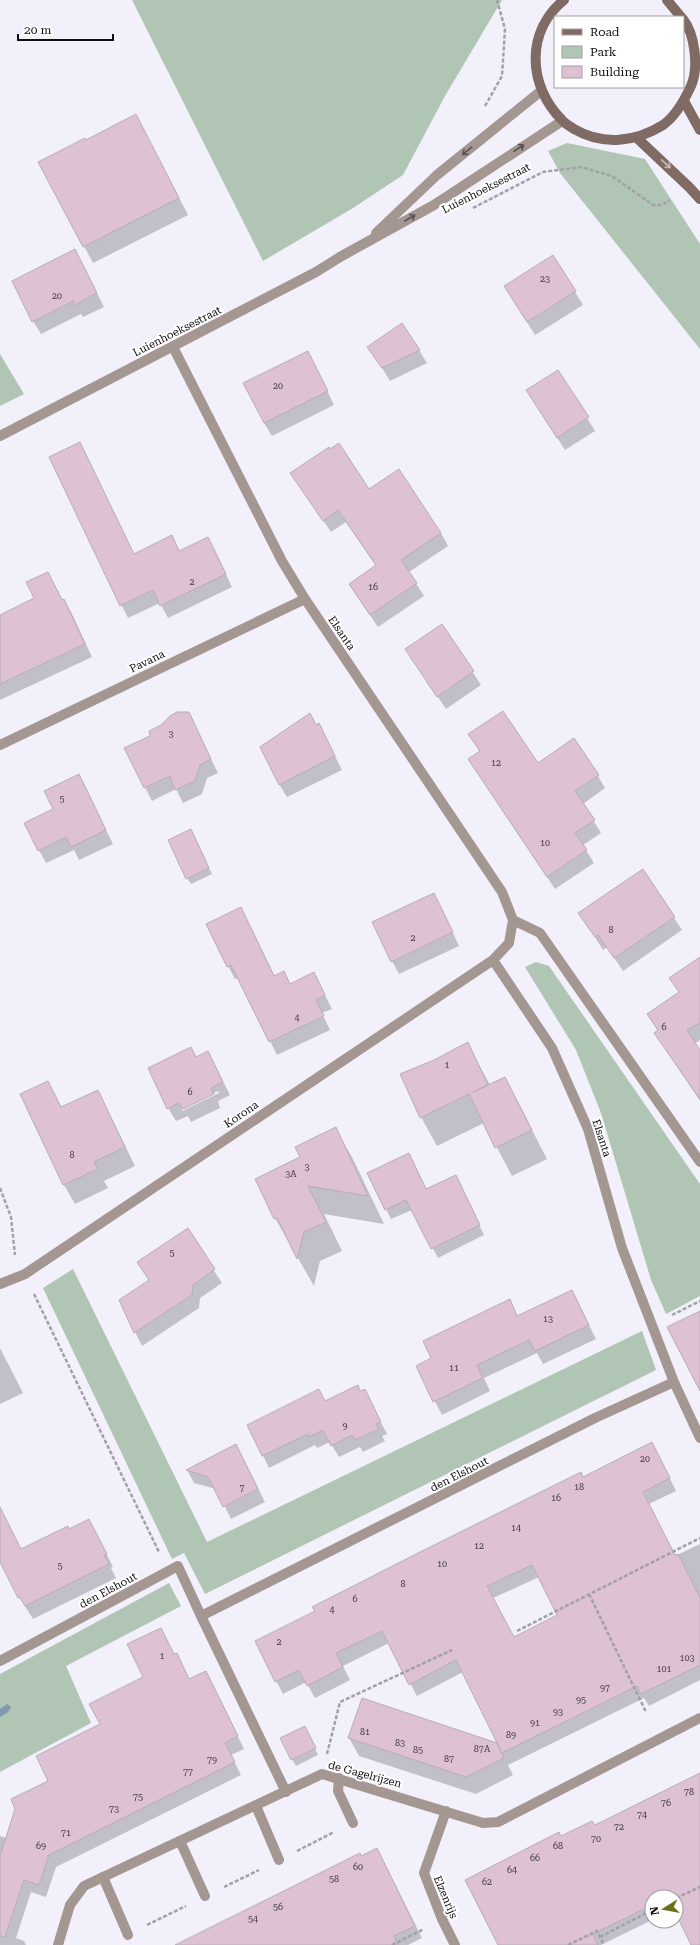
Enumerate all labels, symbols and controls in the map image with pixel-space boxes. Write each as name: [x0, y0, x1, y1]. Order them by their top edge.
scale bar: [18, 16, 113, 42]
legend: [554, 16, 684, 88]
text: 20 m: [24, 23, 51, 37]
text: Road: [590, 25, 620, 39]
text: Park: [590, 45, 617, 59]
text: Building: [590, 65, 639, 79]
one-way arrow: [513, 144, 525, 152]
one-way arrow: [462, 146, 473, 155]
one-way arrow: [660, 160, 671, 169]
street label: Luienhoeksestraat: [440, 161, 533, 216]
one-way arrow: [403, 214, 415, 222]
house number: 23: [540, 274, 550, 284]
house number: 20: [52, 291, 62, 301]
street label: Luienhoeksestraat: [131, 304, 224, 359]
house number: 20: [273, 381, 283, 391]
house number: 2: [189, 577, 195, 587]
house number: 16: [368, 582, 378, 592]
street label: Elsanta: [325, 614, 358, 653]
street label: Pavana: [127, 647, 167, 676]
house number: 3: [168, 729, 174, 739]
house number: 12: [491, 758, 501, 768]
house number: 5: [59, 794, 65, 804]
house number: 10: [540, 838, 550, 848]
house number: 8: [608, 925, 614, 935]
house number: 2: [410, 933, 416, 943]
house number: 4: [294, 1013, 300, 1023]
house number: 6: [661, 1022, 667, 1032]
house number: 1: [444, 1060, 450, 1070]
house number: 6: [187, 1087, 193, 1097]
street label: Korona: [222, 1098, 261, 1131]
street label: Elsanta: [589, 1118, 614, 1159]
house number: 8: [69, 1150, 75, 1160]
house number: 3: [304, 1162, 310, 1172]
house number: 3A: [285, 1169, 297, 1179]
house number: 5: [169, 1248, 175, 1258]
house number: 13: [543, 1314, 553, 1324]
house number: 11: [449, 1363, 459, 1373]
house number: 9: [342, 1421, 348, 1431]
street label: den Elshout: [428, 1454, 490, 1495]
house number: 20: [640, 1454, 650, 1464]
house number: 18: [574, 1482, 584, 1492]
house number: 7: [239, 1483, 245, 1493]
house number: 16: [551, 1493, 561, 1503]
house number: 14: [511, 1523, 521, 1533]
house number: 12: [474, 1541, 484, 1551]
house number: 10: [437, 1559, 447, 1569]
house number: 5: [57, 1561, 63, 1571]
street label: den Elshout: [77, 1570, 139, 1611]
house number: 8: [400, 1579, 406, 1589]
house number: 6: [352, 1594, 358, 1604]
house number: 4: [329, 1605, 335, 1615]
house number: 2: [276, 1637, 282, 1647]
house number: 1: [159, 1651, 165, 1661]
house number: 103: [679, 1653, 695, 1663]
house number: 101: [656, 1664, 672, 1674]
house number: 97: [600, 1683, 610, 1693]
house number: 95: [576, 1695, 586, 1705]
house number: 93: [553, 1707, 563, 1717]
house number: 91: [530, 1718, 540, 1728]
house number: 81: [360, 1727, 370, 1737]
house number: 89: [506, 1730, 516, 1740]
house number: 83: [395, 1738, 405, 1748]
house number: 87A: [474, 1744, 491, 1754]
house number: 85: [413, 1745, 423, 1755]
house number: 87: [444, 1754, 454, 1764]
house number: 79: [207, 1755, 217, 1765]
street label: de Gagelrijzen: [327, 1758, 403, 1791]
house number: 77: [183, 1767, 193, 1777]
house number: 78: [684, 1787, 694, 1797]
house number: 75: [133, 1792, 143, 1802]
house number: 76: [661, 1798, 671, 1808]
house number: 73: [109, 1804, 119, 1814]
house number: 74: [637, 1810, 647, 1820]
house number: 72: [614, 1822, 624, 1832]
house number: 71: [61, 1828, 71, 1838]
house number: 70: [591, 1834, 601, 1844]
house number: 69: [36, 1841, 46, 1851]
house number: 68: [553, 1841, 563, 1851]
house number: 66: [530, 1853, 540, 1863]
house number: 60: [353, 1862, 363, 1872]
house number: 64: [507, 1865, 517, 1875]
house number: 58: [329, 1874, 339, 1884]
street label: Elzenrijs: [431, 1874, 460, 1921]
house number: 62: [482, 1877, 492, 1887]
north arrow: [644, 1889, 684, 1929]
house number: 56: [273, 1902, 283, 1912]
text: N: [647, 1905, 662, 1916]
house number: 54: [248, 1914, 258, 1924]

